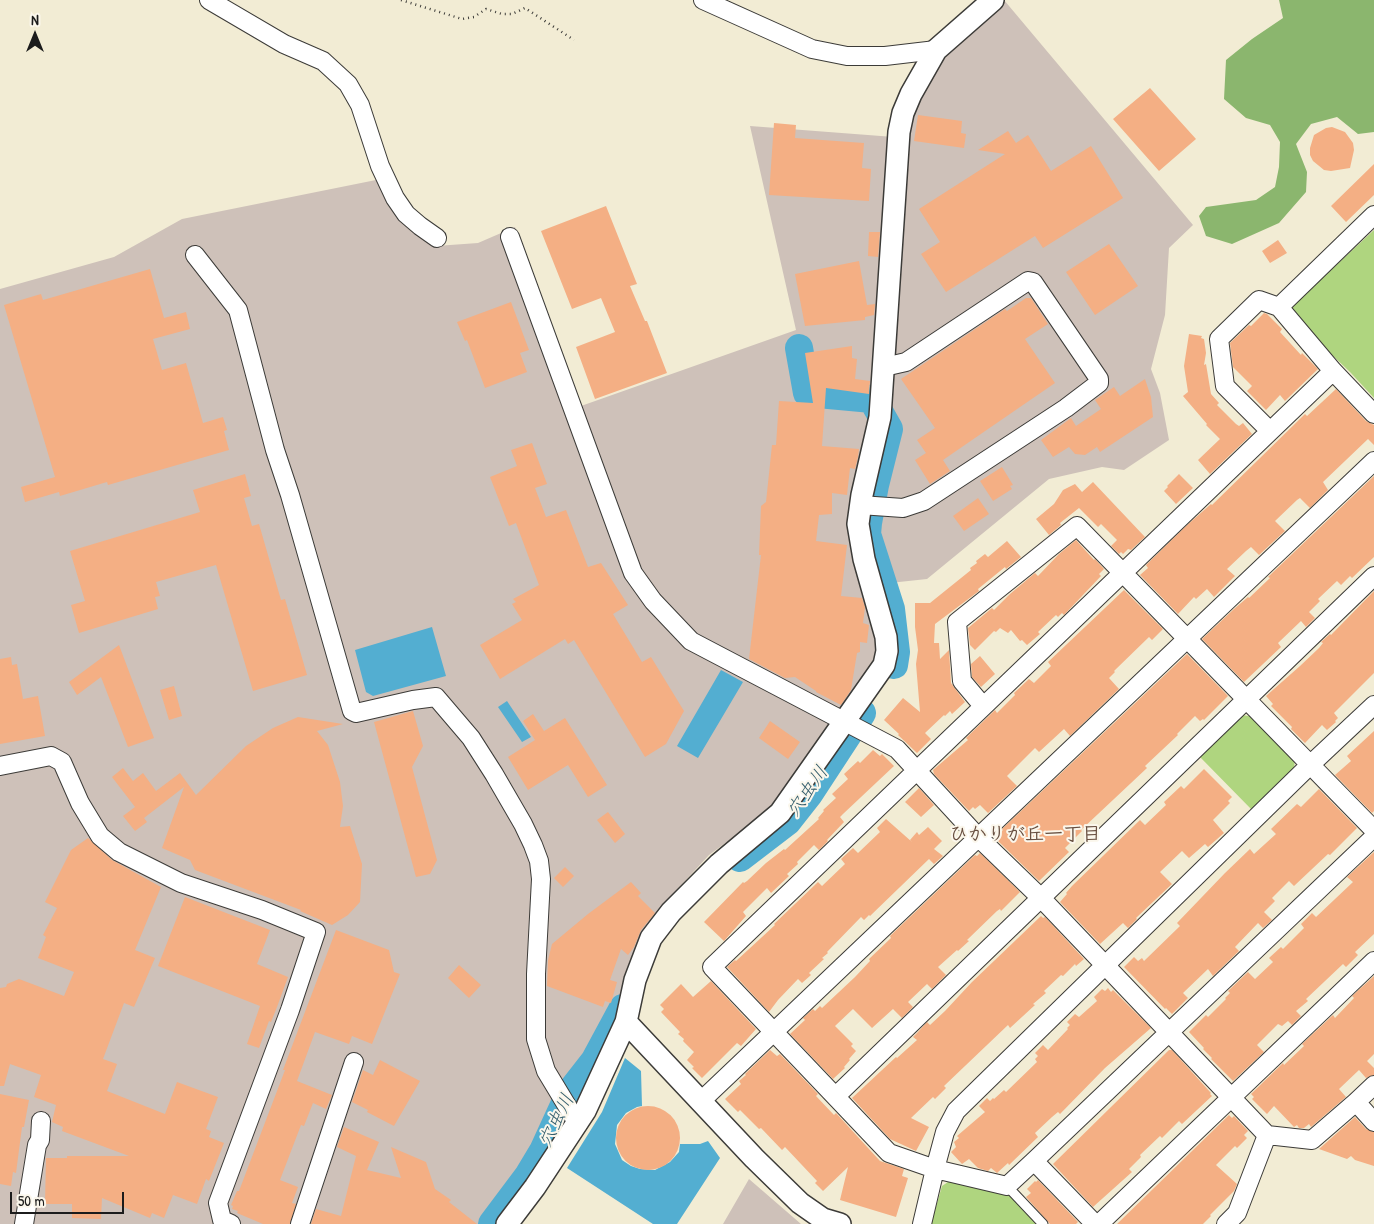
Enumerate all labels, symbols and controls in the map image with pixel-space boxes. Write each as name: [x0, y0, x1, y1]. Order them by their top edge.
north arrow: [10, 10, 60, 60]
text: N: [31, 10, 39, 29]
water label: 穴虫川: [782, 762, 834, 822]
district label: ひかりが丘一丁目: [949, 824, 1101, 846]
water label: 穴虫川: [534, 1090, 580, 1152]
scale bar: [12, 1182, 126, 1214]
text: 50 m: [18, 1190, 45, 1211]

